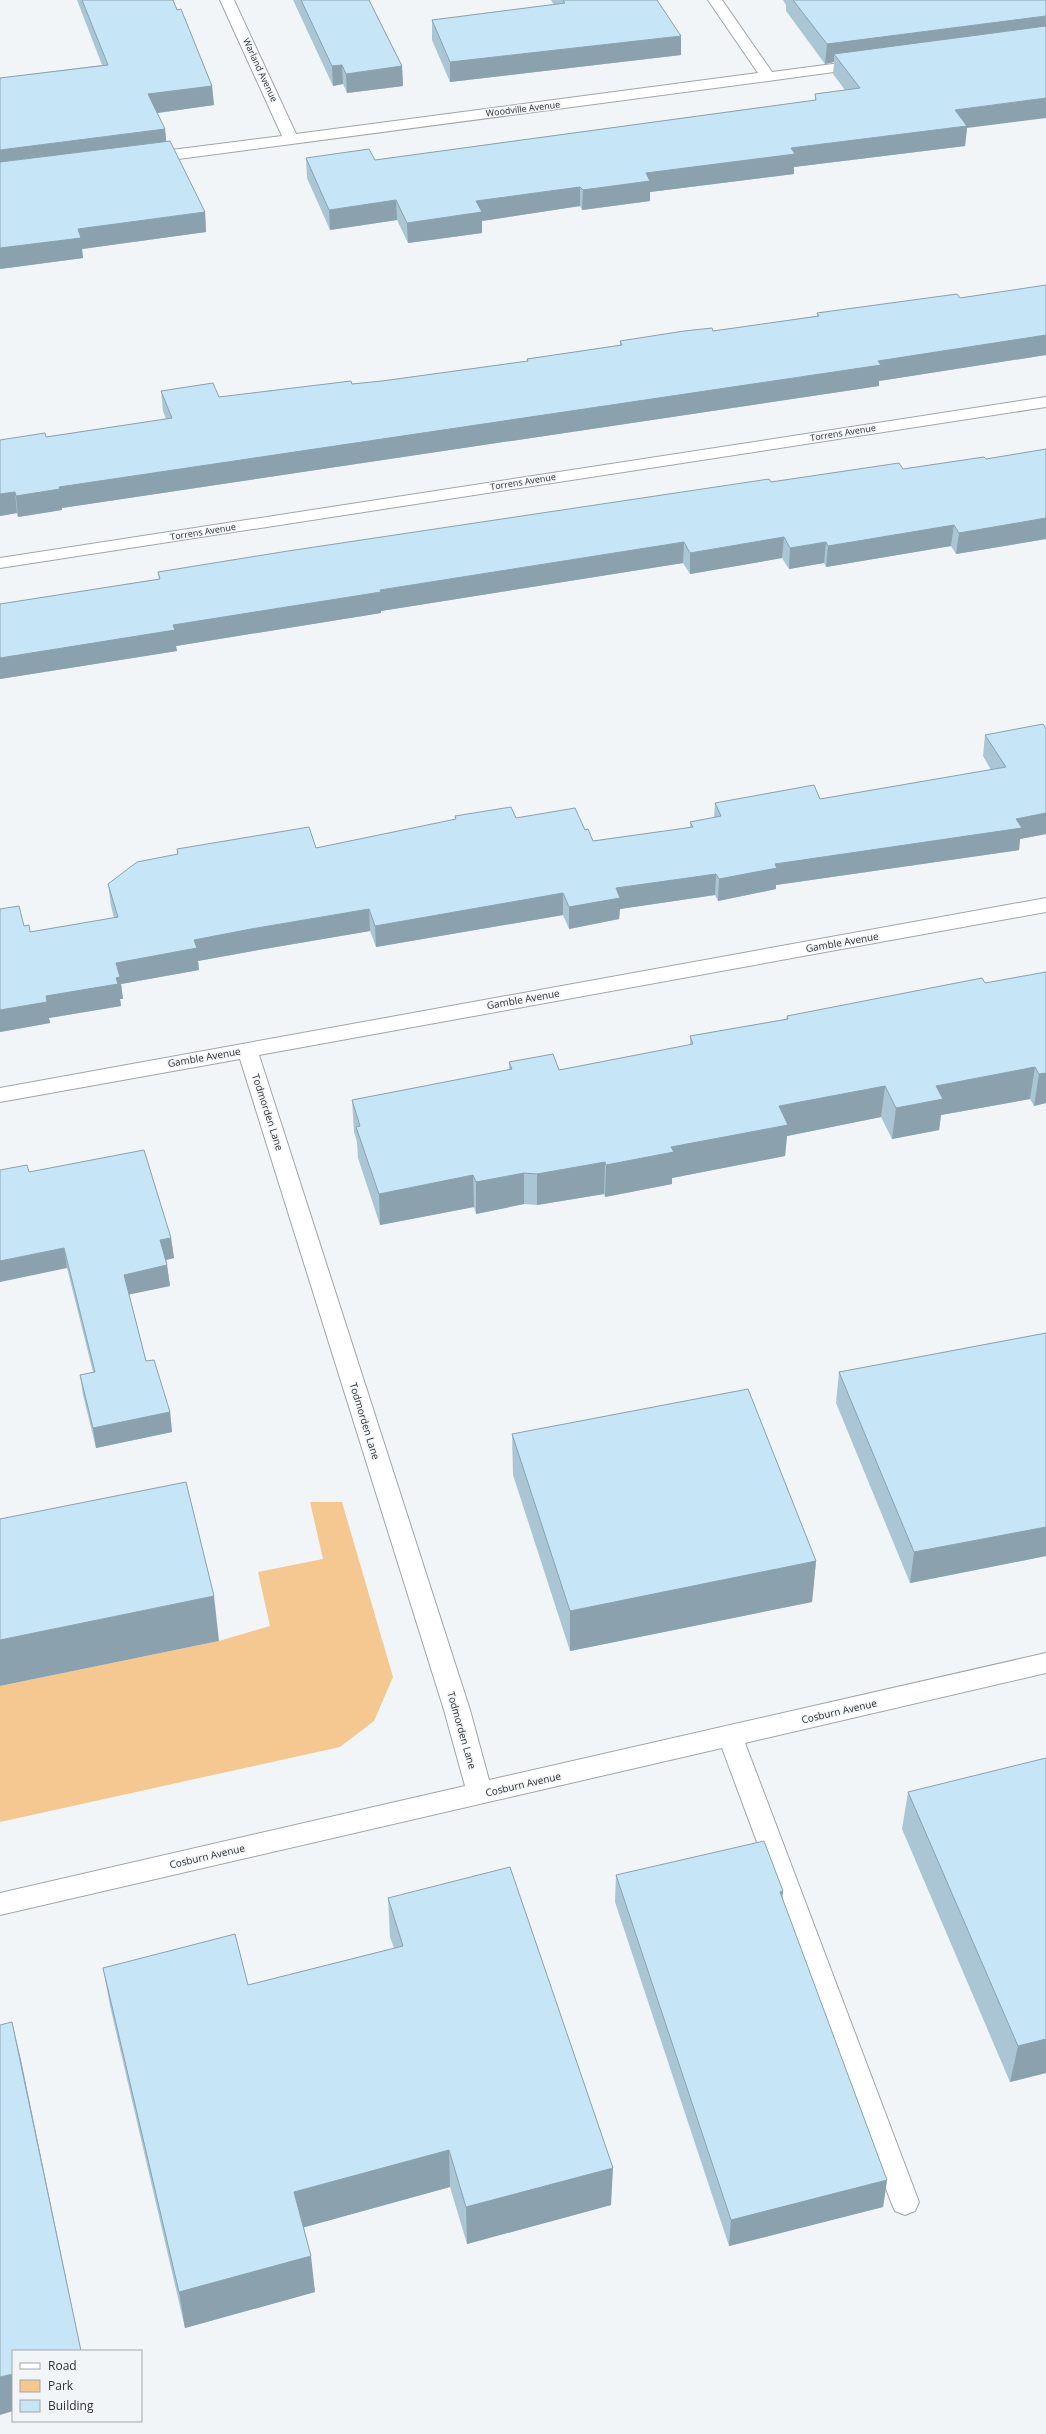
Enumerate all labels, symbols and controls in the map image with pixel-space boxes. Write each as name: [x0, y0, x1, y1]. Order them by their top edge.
street label: Warland Avenue: [240, 36, 281, 104]
street label: Woodville Avenue: [485, 98, 561, 120]
street label: Torrens Avenue: [809, 421, 877, 444]
street label: Torrens Avenue: [489, 470, 557, 493]
street label: Torrens Avenue: [169, 520, 237, 543]
street label: Gamble Avenue: [804, 929, 880, 955]
street label: Gamble Avenue: [485, 986, 561, 1012]
street label: Gamble Avenue: [166, 1044, 242, 1070]
street label: Todmorden Lane: [249, 1072, 287, 1153]
street label: Todmorden Lane: [347, 1381, 383, 1462]
street label: Todmorden Lane: [444, 1690, 480, 1771]
street label: Cosburn Avenue: [800, 1695, 878, 1726]
street label: Cosburn Avenue: [484, 1768, 562, 1799]
street label: Cosburn Avenue: [168, 1840, 246, 1871]
legend: [12, 2350, 142, 2422]
text: Road: [48, 2357, 77, 2374]
text: Park: [48, 2377, 74, 2394]
text: Building: [48, 2397, 94, 2414]

